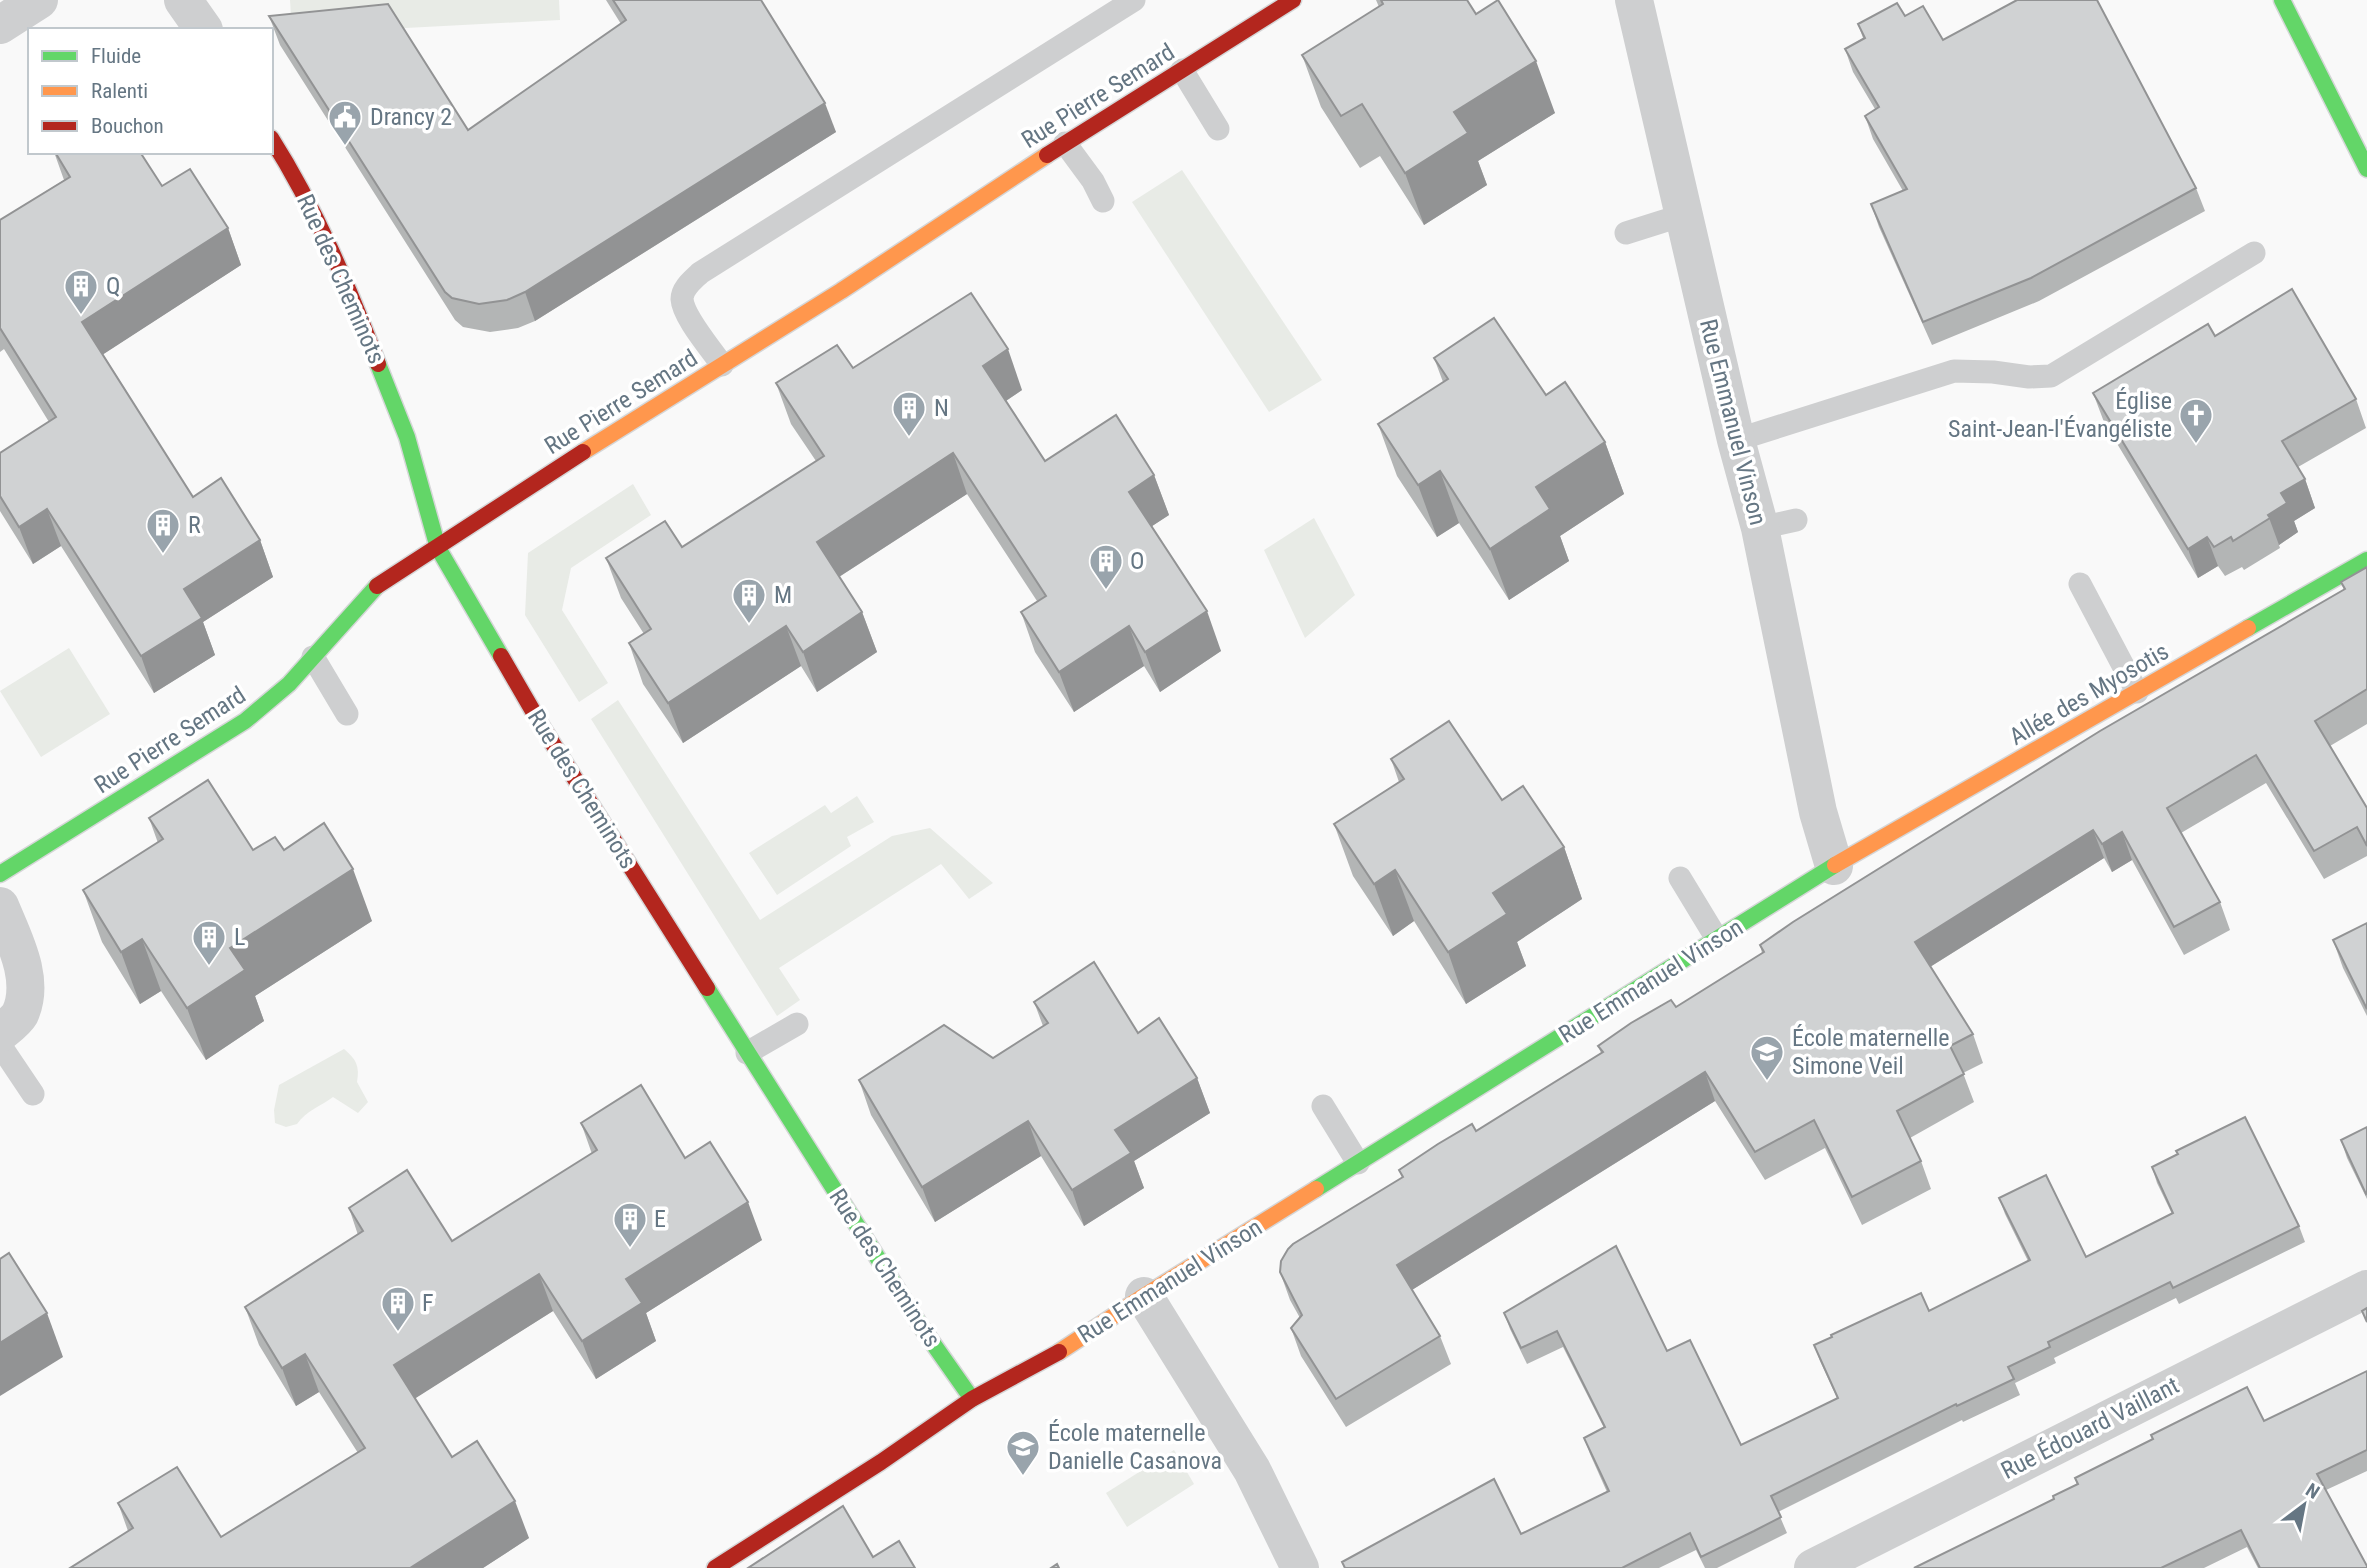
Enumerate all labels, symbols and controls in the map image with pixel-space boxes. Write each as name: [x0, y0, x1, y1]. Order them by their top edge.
legend: [28, 28, 273, 154]
street label: Rue Pierre Semard: [1017, 38, 1179, 154]
text: Fluide: [91, 44, 141, 68]
text: Ralenti: [91, 79, 148, 103]
public building icon: Drancy 2: [326, 98, 364, 147]
place label: Drancy 2: [370, 103, 452, 131]
text: Bouchon: [91, 114, 164, 138]
street label: Rue des Cheminots: [291, 190, 391, 368]
building icon: Q: [62, 267, 100, 316]
place label: Q: [106, 272, 120, 300]
street label: Rue Emmanuel Vinson: [1694, 316, 1772, 528]
street label: Rue Pierre Semard: [540, 344, 702, 460]
place label: Église Saint-Jean-l'Évangéliste: [1948, 387, 2172, 443]
building icon: N: [890, 389, 928, 438]
place label: N: [934, 394, 949, 422]
church icon: Église Saint-Jean-l'Évangéliste: [2177, 396, 2215, 445]
building icon: R: [144, 506, 182, 555]
place label: R: [188, 511, 201, 539]
building icon: O: [1087, 542, 1125, 591]
place label: O: [1130, 547, 1144, 575]
building icon: M: [730, 576, 768, 625]
place label: M: [774, 581, 792, 609]
street label: Allée des Myosotis: [2004, 637, 2174, 751]
street label: Rue Pierre Semard: [89, 681, 251, 799]
street label: Rue des Cheminots: [522, 704, 642, 874]
street label: Rue Emmanuel Vinson: [1554, 913, 1748, 1049]
building icon: L: [190, 918, 228, 967]
place label: L: [234, 923, 245, 951]
place label: École maternelle Simone Veil: [1792, 1024, 1949, 1080]
school or university icon: École maternelle Simone Veil: [1748, 1033, 1786, 1082]
street label: Rue des Cheminots: [824, 1184, 946, 1352]
building icon: E: [611, 1200, 649, 1249]
place label: E: [654, 1205, 666, 1233]
street label: Rue Emmanuel Vinson: [1073, 1213, 1267, 1349]
building icon: F: [379, 1284, 417, 1333]
place label: F: [422, 1289, 434, 1317]
street label: Rue Édouard Vaillant: [1997, 1371, 2183, 1485]
place label: École maternelle Danielle Casanova: [1048, 1419, 1222, 1475]
school or university icon: École maternelle Danielle Casanova: [1004, 1428, 1042, 1477]
north arrow: [2269, 1470, 2339, 1540]
text: N: [2302, 1478, 2324, 1504]

